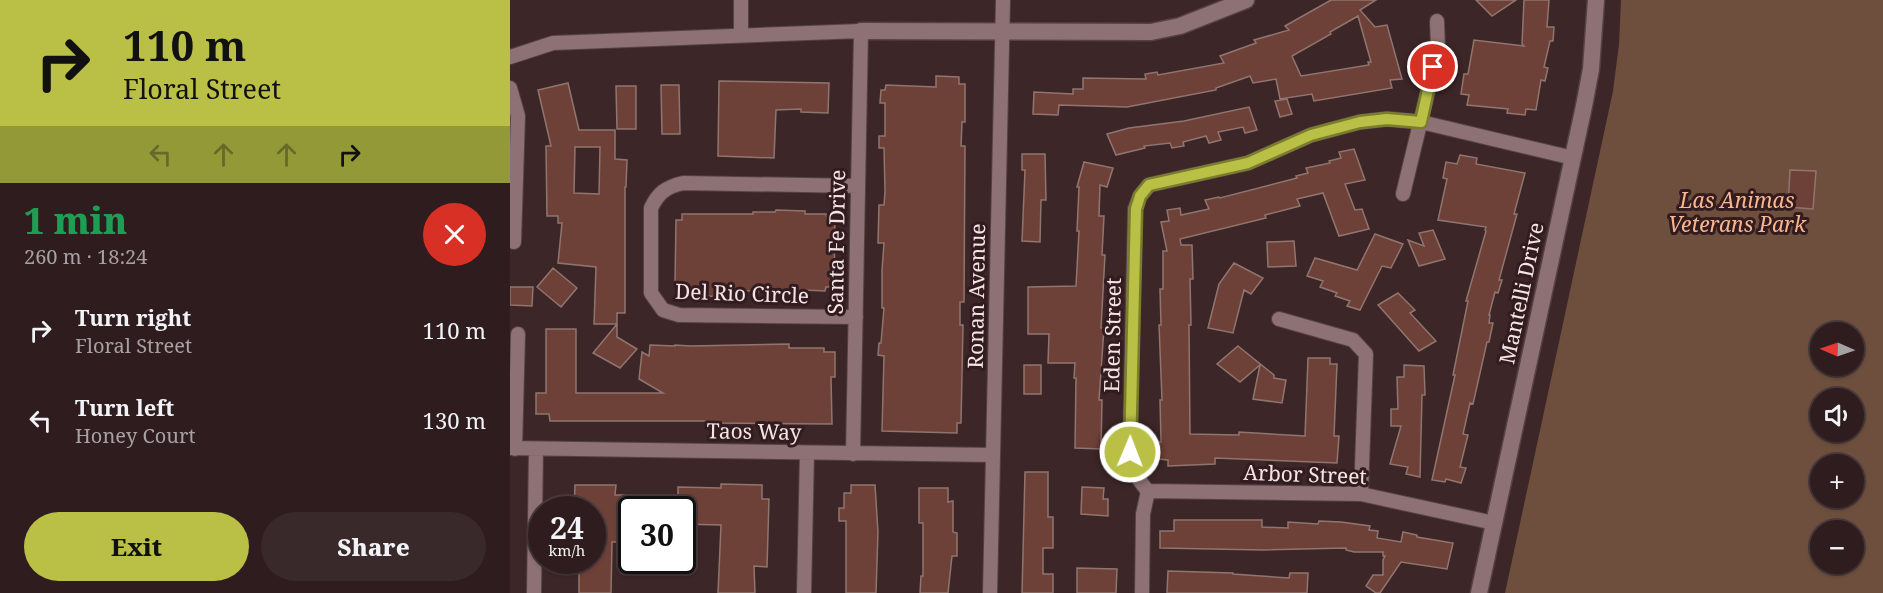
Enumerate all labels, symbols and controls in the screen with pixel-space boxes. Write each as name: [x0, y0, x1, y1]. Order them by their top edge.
text: 110 m: [123, 16, 247, 73]
icon: right: [24, 24, 102, 102]
pin: [1407, 41, 1458, 92]
icon: arrive: [1416, 50, 1449, 83]
text: Floral Street: [123, 70, 281, 107]
icon: left: [144, 138, 177, 171]
icon: ahead: [207, 138, 240, 171]
icon: ahead: [270, 138, 303, 171]
icon: right: [333, 138, 366, 171]
street label: Santa Fe Drive: [821, 169, 851, 315]
park label: Las Animas Veterans Park: [1668, 186, 1807, 238]
text: 1 min: [24, 196, 127, 245]
button: close: [423, 203, 486, 266]
street label: Mantelli Drive: [1492, 220, 1550, 366]
street label: Ronan Avenue: [961, 223, 991, 369]
text: 260 m · 18:24: [24, 243, 147, 270]
street label: Del Rio Circle: [674, 277, 810, 309]
street label: Eden Street: [1097, 277, 1127, 393]
text: Turn right: [75, 302, 191, 332]
icon: right: [24, 314, 57, 347]
text: 110 m: [423, 315, 486, 345]
north arrow: [1810, 322, 1864, 376]
map controls: [1810, 322, 1864, 574]
text: Floral Street: [75, 332, 192, 359]
button: sound: [1810, 388, 1864, 442]
text: Turn left: [75, 392, 174, 422]
icon: left: [24, 404, 57, 437]
text: 130 m: [423, 405, 486, 435]
street label: Taos Way: [706, 416, 802, 446]
position arrow: [1098, 420, 1162, 484]
text: Honey Court: [75, 422, 195, 449]
button: +: [1810, 454, 1864, 508]
street label: Arbor Street: [1243, 458, 1367, 490]
speed limit sign: 30: [618, 496, 696, 574]
text: 24: [550, 507, 584, 548]
button: Exit: [24, 512, 249, 581]
button: Share: [261, 512, 486, 581]
button: −: [1810, 520, 1864, 574]
text: km/h: [549, 540, 585, 560]

